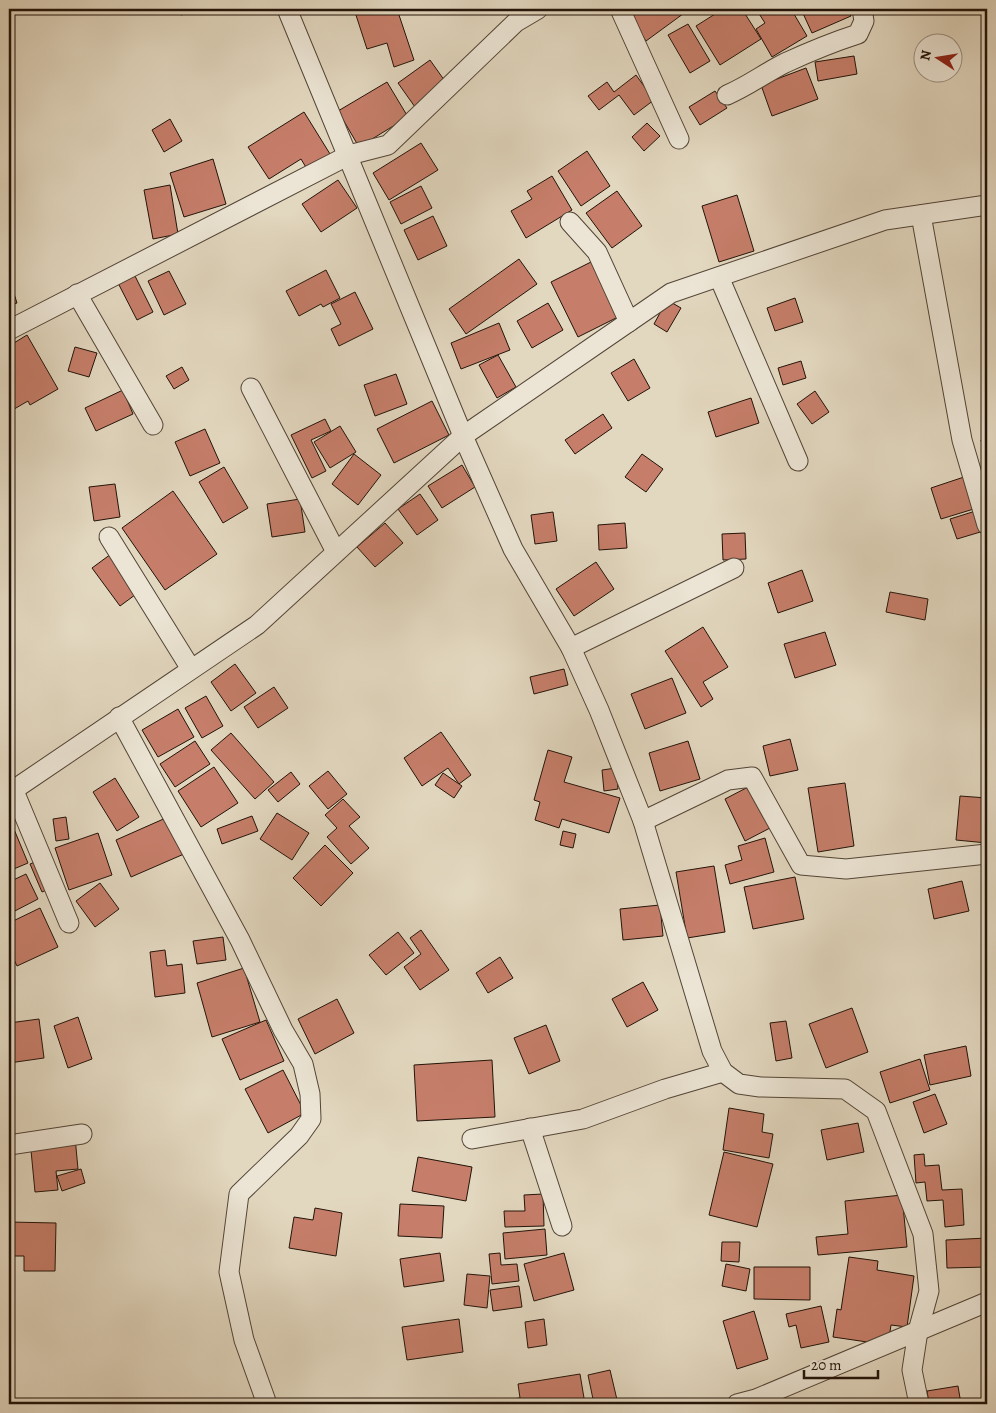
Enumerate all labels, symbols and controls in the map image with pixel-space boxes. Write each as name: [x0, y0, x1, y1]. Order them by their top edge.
north arrow: [914, 32, 964, 82]
text: N: [915, 48, 936, 62]
scale bar: [804, 1348, 877, 1380]
text: 20 m: [811, 1355, 842, 1375]

